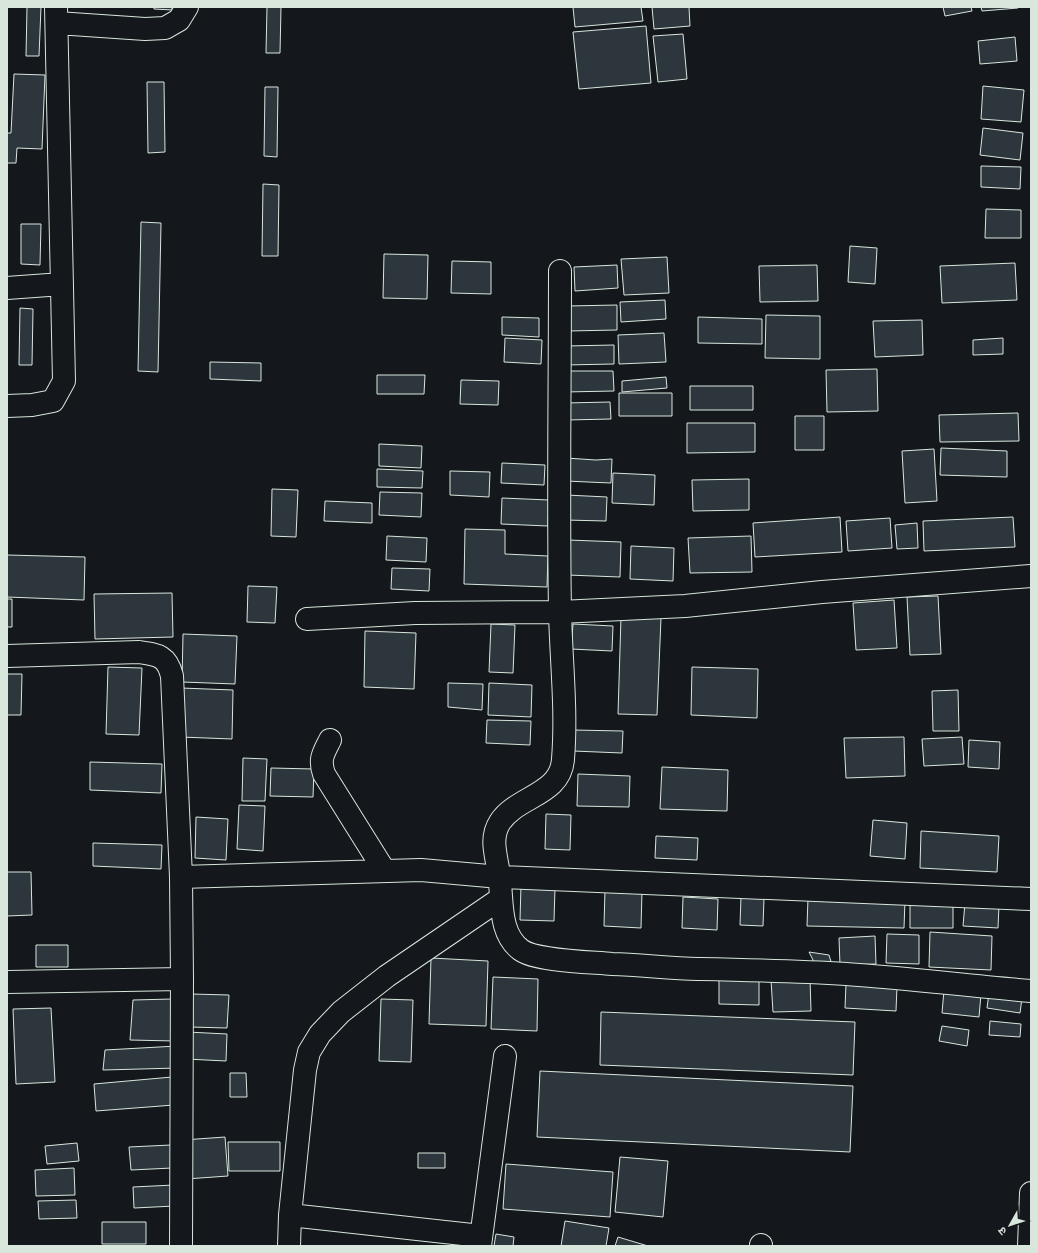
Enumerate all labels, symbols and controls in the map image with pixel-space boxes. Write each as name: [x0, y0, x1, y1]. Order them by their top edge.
north arrow: [990, 1205, 1030, 1245]
text: उ: [994, 1225, 1009, 1238]

